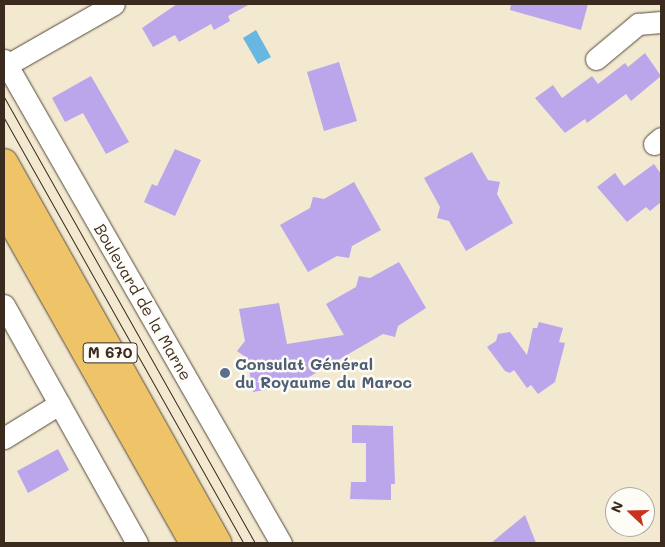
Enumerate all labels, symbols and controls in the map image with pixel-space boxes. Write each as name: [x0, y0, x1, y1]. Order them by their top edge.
street label: Boulevard de la Marne: [90, 220, 196, 384]
road number: M 670: [82, 340, 138, 366]
place label: Consulat Général du Royaume du Maroc: [235, 354, 412, 392]
marker: Consulat Général du Royaume du Maroc: [219, 367, 231, 379]
north arrow: [605, 487, 655, 537]
text: N: [606, 498, 627, 515]

